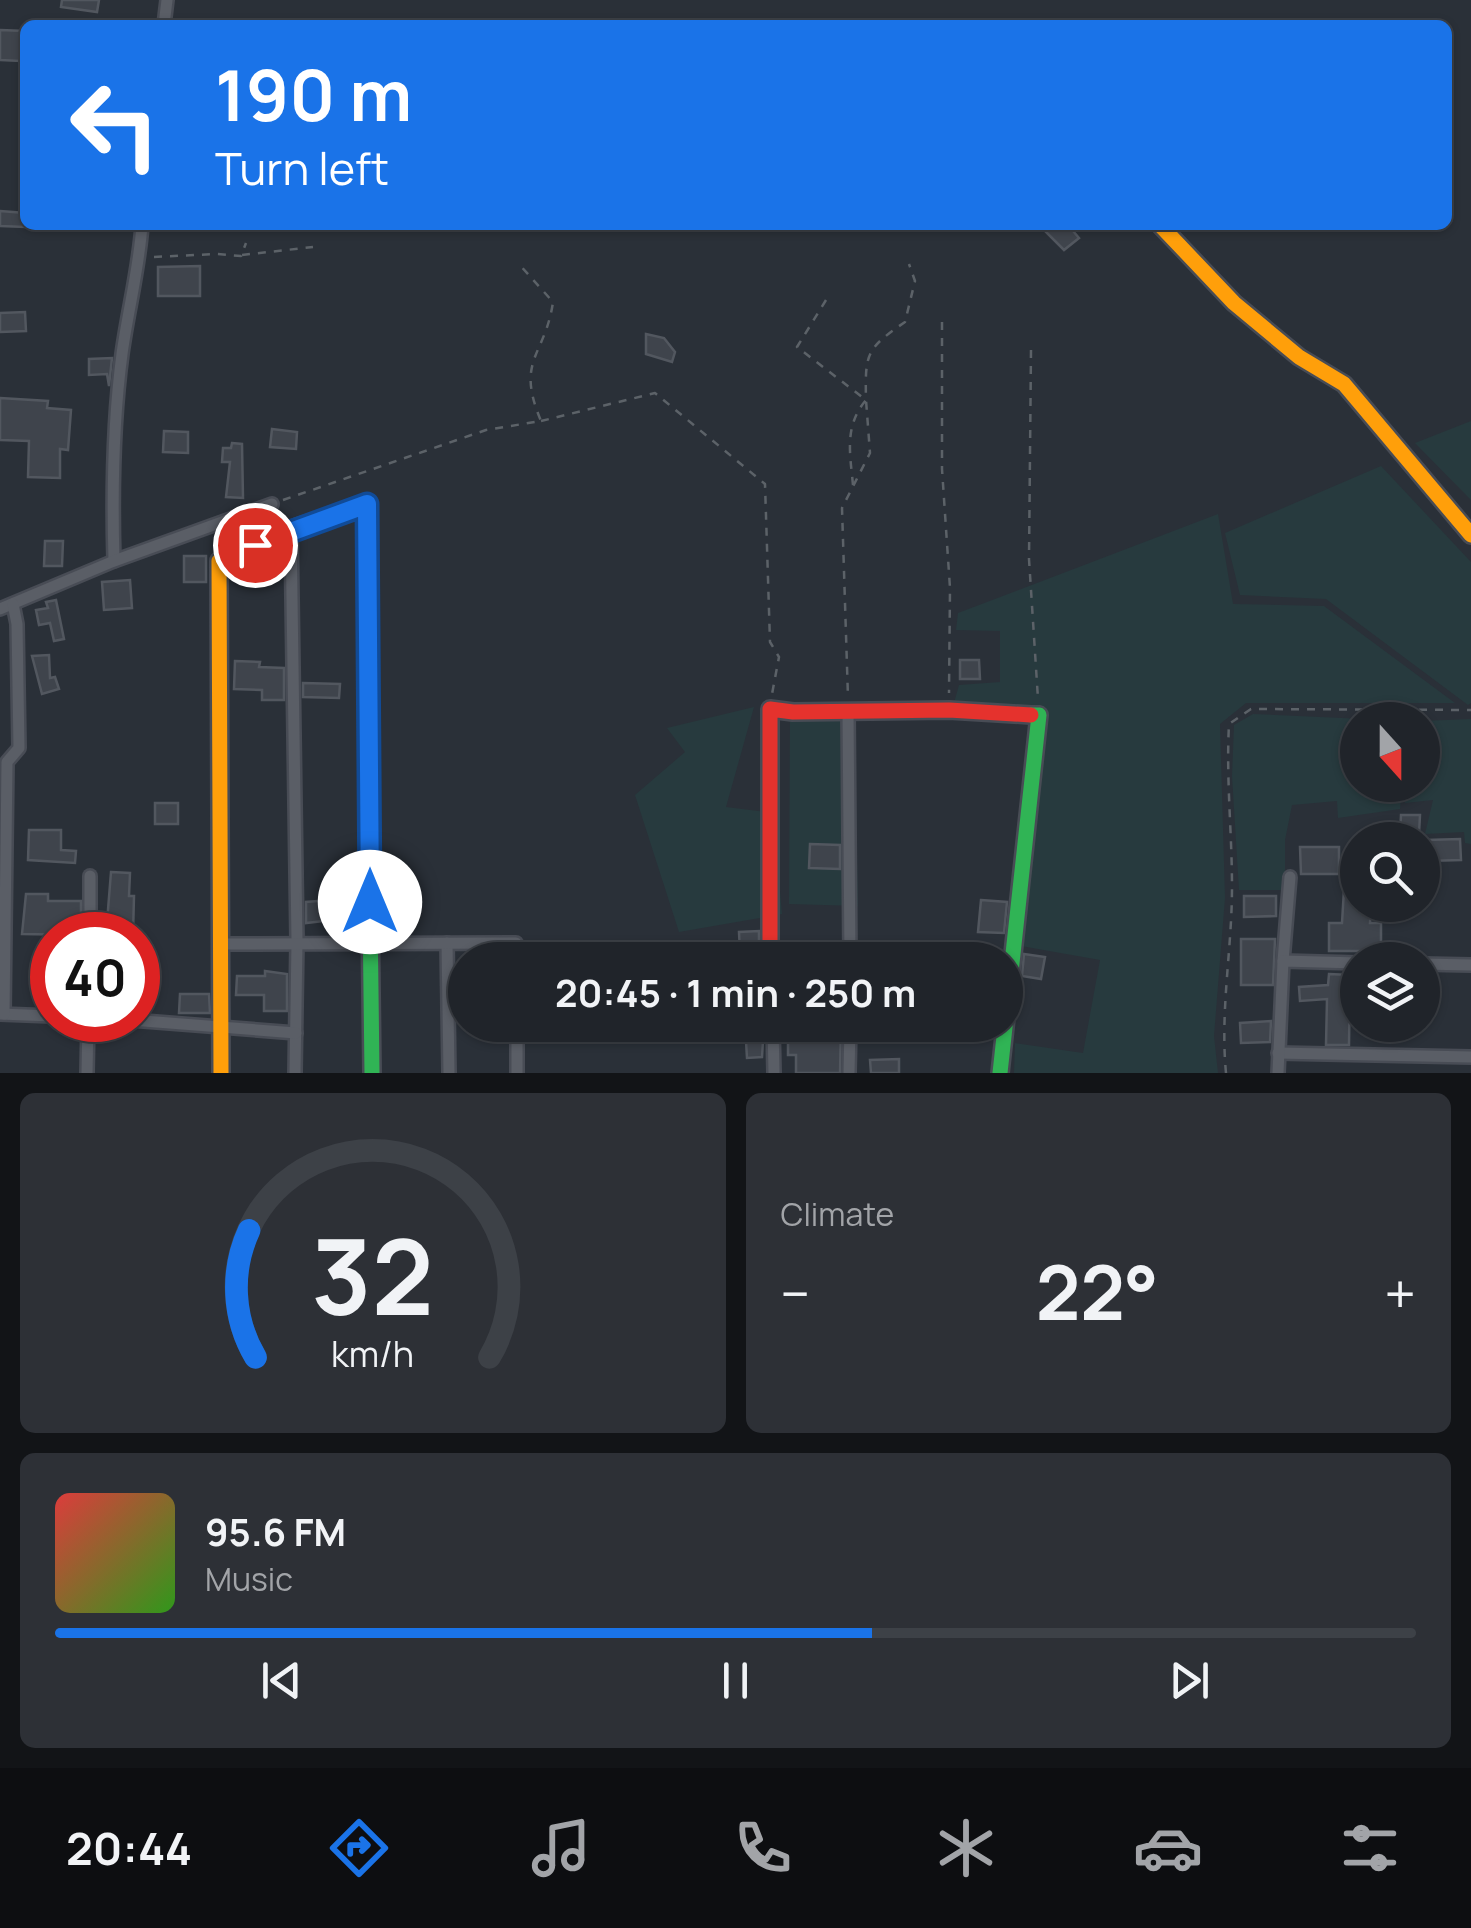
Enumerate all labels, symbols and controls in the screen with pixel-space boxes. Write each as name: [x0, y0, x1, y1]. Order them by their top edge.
text: 190 m: [215, 46, 412, 142]
icon: left: [50, 60, 180, 190]
text: Turn left: [215, 137, 389, 199]
pin: [213, 503, 298, 588]
icon: arrive: [228, 518, 283, 573]
north arrow: [1340, 702, 1440, 802]
map controls: [1340, 702, 1440, 1042]
button: search: [1340, 822, 1440, 922]
position arrow: [318, 850, 422, 954]
speed limit sign: 40: [30, 912, 160, 1042]
button: layers: [1340, 942, 1440, 1042]
text: 20:45 · 1 min · 250 m: [555, 966, 916, 1018]
text: Climate: [781, 1192, 894, 1236]
text: 32: [312, 1204, 434, 1346]
text: 22°: [1036, 1240, 1159, 1343]
text: −: [781, 1255, 810, 1331]
text: +: [1384, 1255, 1416, 1331]
text: km/h: [331, 1329, 414, 1378]
text: 95.6 FM: [205, 1505, 346, 1557]
text: Music: [205, 1557, 293, 1601]
icon: previous: [254, 1653, 309, 1708]
icon: pause: [708, 1653, 763, 1708]
icon: next: [1162, 1653, 1217, 1708]
icon: directions: [324, 1813, 394, 1883]
icon: music: [526, 1813, 596, 1883]
icon: phone: [728, 1813, 798, 1883]
icon: climate: [931, 1813, 1001, 1883]
icon: car: [1133, 1813, 1203, 1883]
icon: filters: [1335, 1813, 1405, 1883]
text: 20:44: [66, 1817, 192, 1879]

